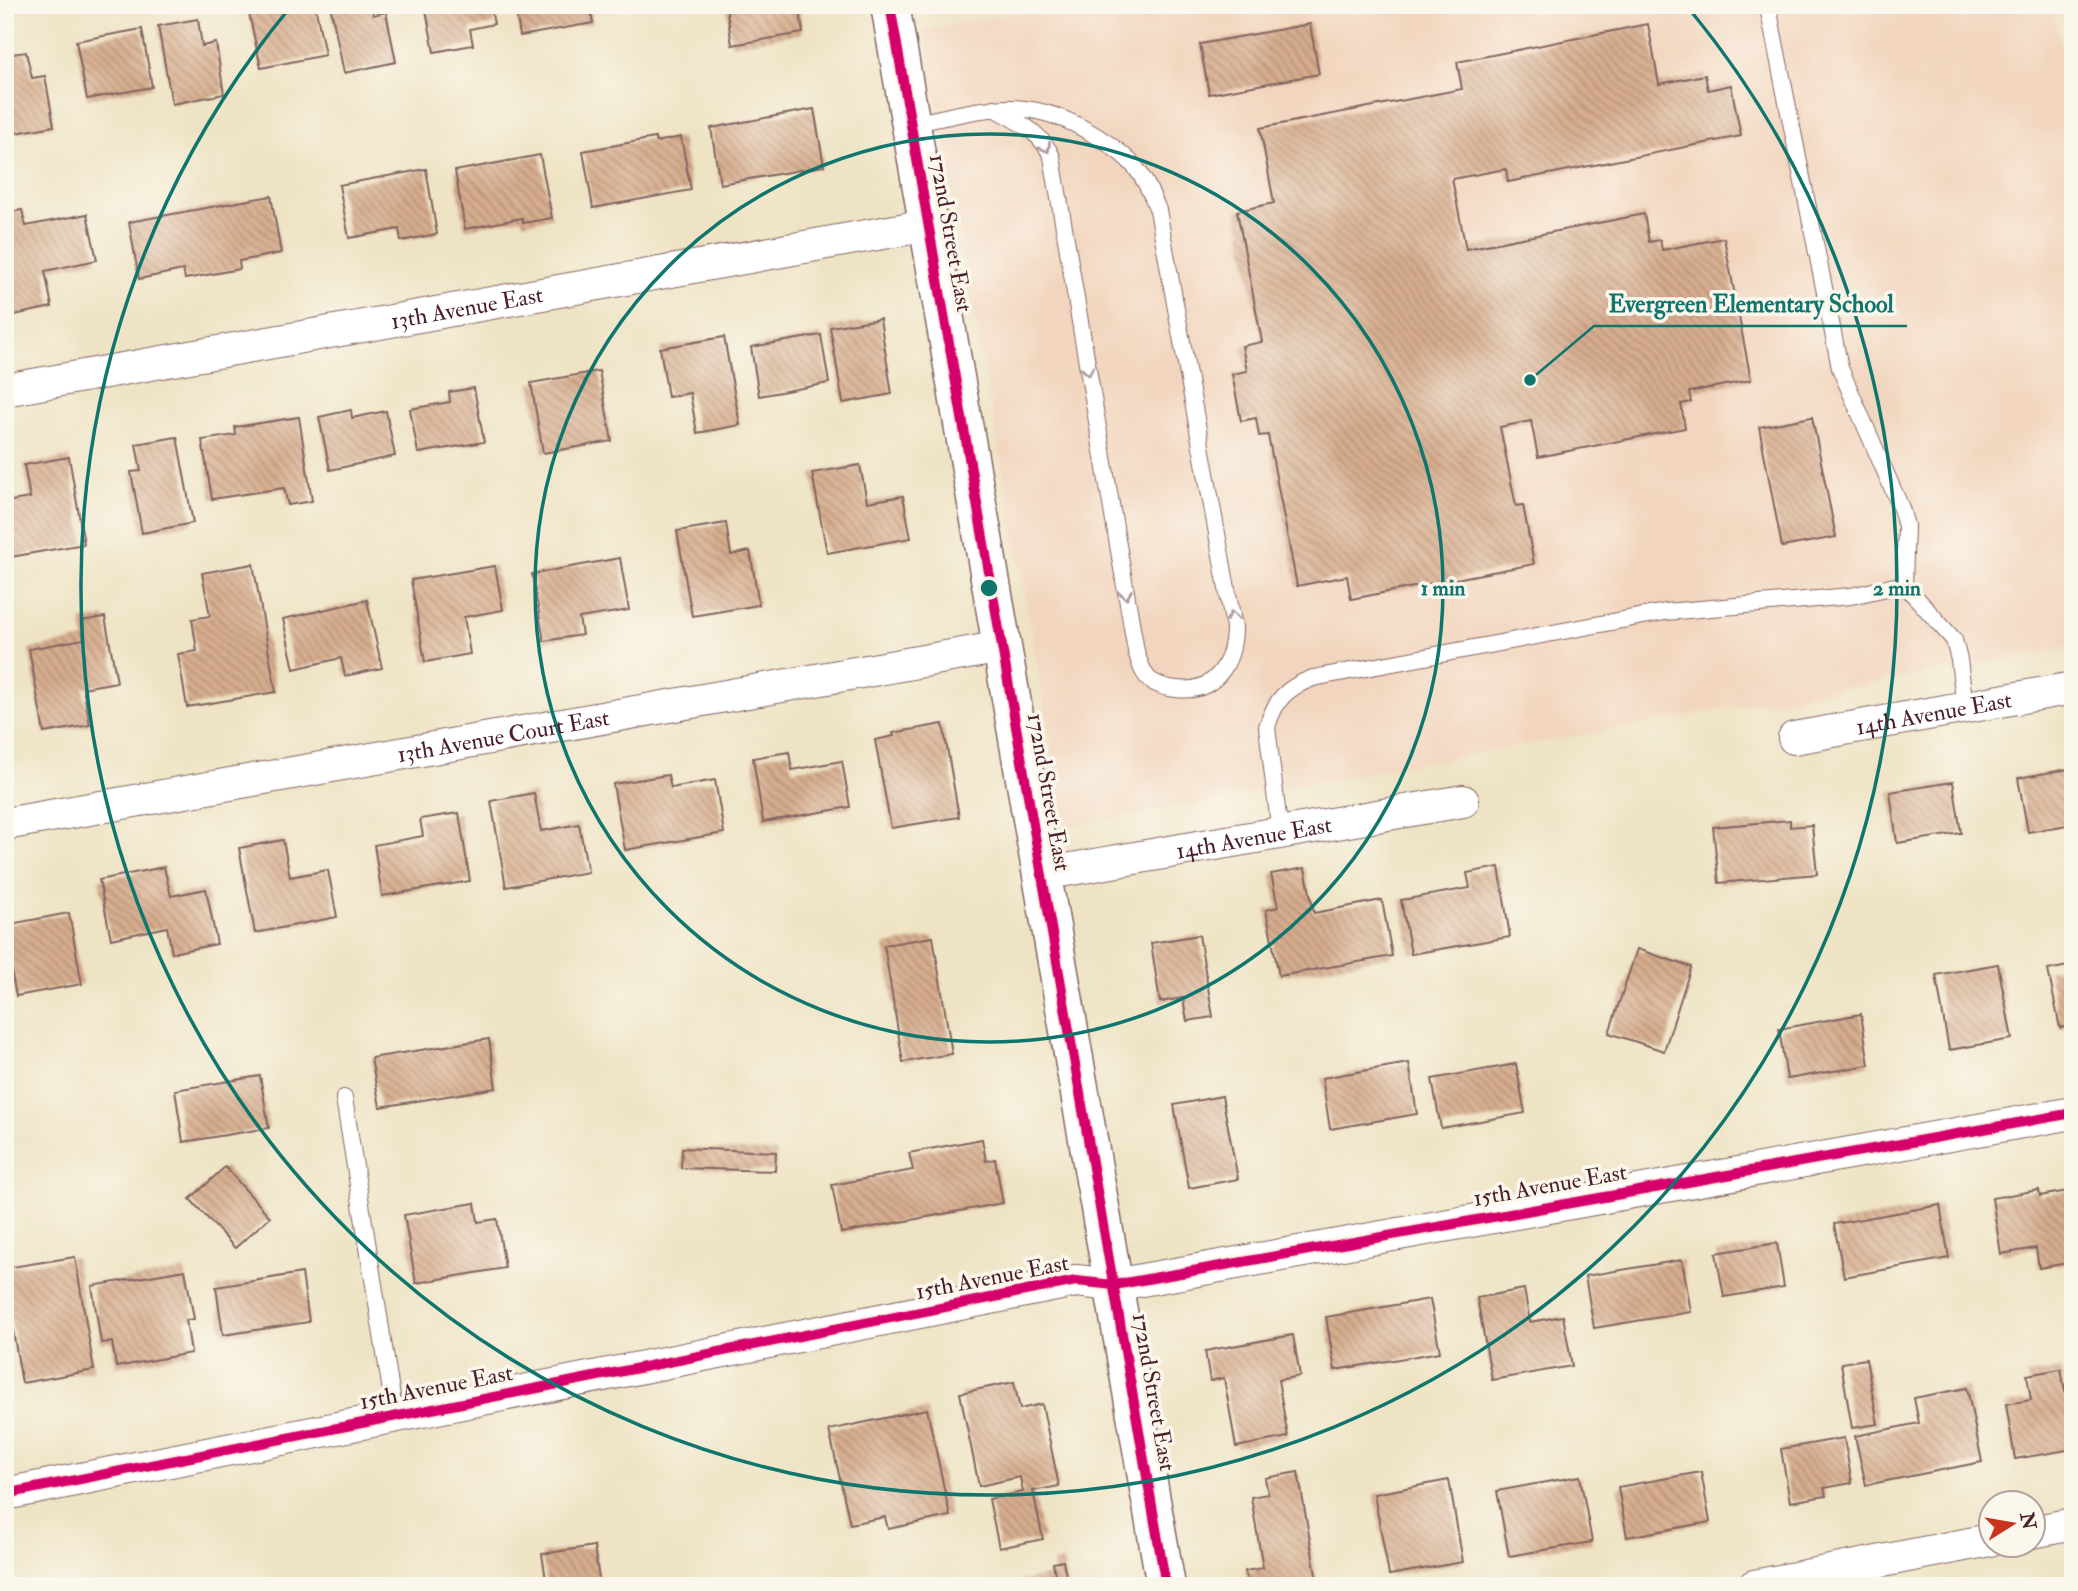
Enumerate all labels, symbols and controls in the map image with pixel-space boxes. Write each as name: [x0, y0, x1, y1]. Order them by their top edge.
one-way arrow: [1038, 141, 1051, 154]
street label: 172nd Street East: [923, 152, 979, 314]
street label: 13th Avenue East: [388, 280, 545, 335]
callout: Evergreen Elementary School: [1594, 281, 1907, 326]
text: Evergreen Elementary School: [1608, 289, 1894, 320]
one-way arrow: [1080, 365, 1095, 377]
text: 1 min: [1421, 575, 1465, 602]
text: 2 min: [1873, 575, 1921, 602]
centre of rings: [977, 576, 1001, 600]
one-way arrow: [1118, 589, 1133, 601]
one-way arrow: [1225, 610, 1240, 622]
street label: 14th Avenue East: [1854, 685, 2014, 741]
street label: 13th Avenue Court East: [395, 702, 612, 769]
street label: 172nd Street East: [1021, 711, 1077, 873]
street label: 14th Avenue East: [1174, 810, 1334, 865]
street label: 15th Avenue East: [1471, 1157, 1629, 1213]
street label: 15th Avenue East: [913, 1248, 1071, 1306]
street label: 172nd Street East: [1126, 1311, 1182, 1473]
street label: 15th Avenue East: [357, 1358, 515, 1416]
north arrow: [1976, 1490, 2046, 1560]
text: N: [2014, 1509, 2041, 1533]

